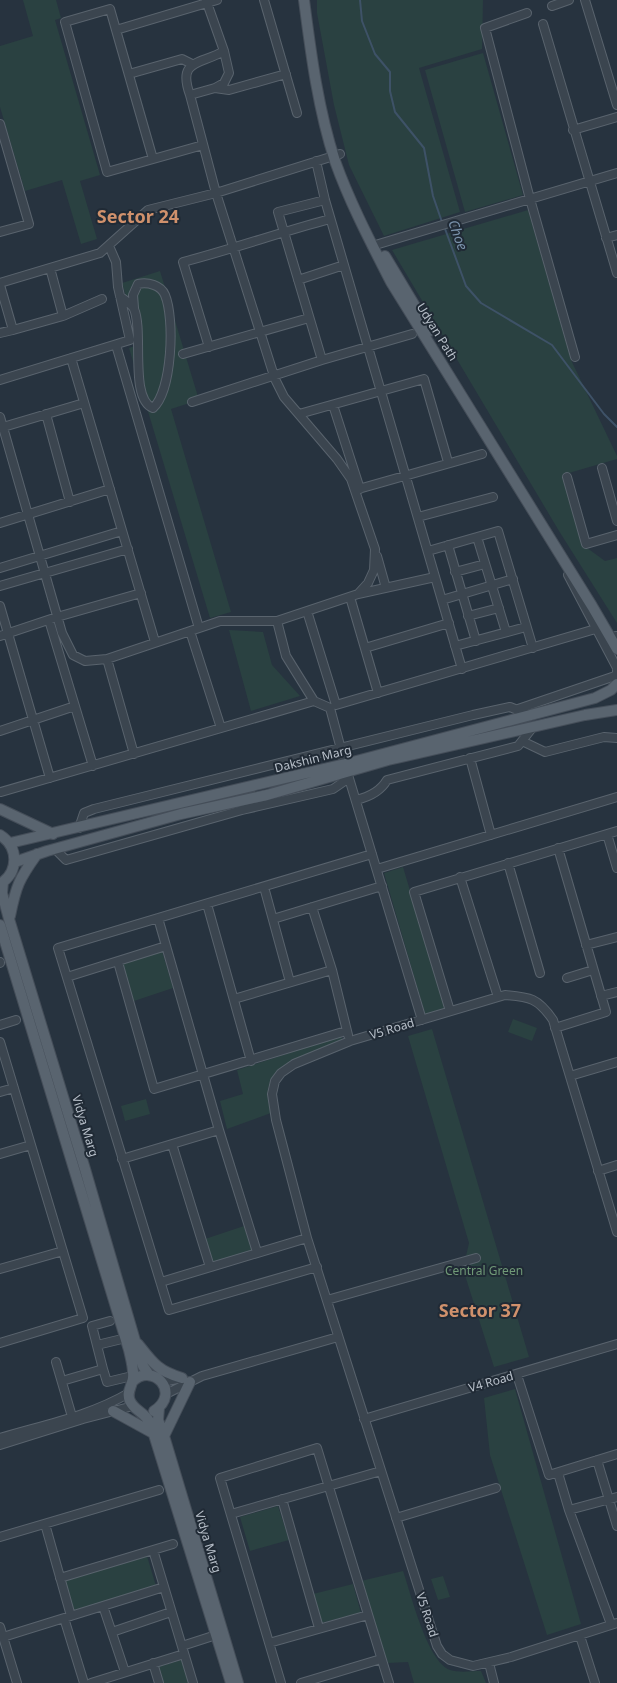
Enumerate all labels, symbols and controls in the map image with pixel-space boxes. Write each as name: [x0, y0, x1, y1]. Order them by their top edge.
district label: Sector 24: [97, 204, 179, 228]
water label: Choe: [444, 217, 473, 253]
street label: Udyan Path: [413, 300, 462, 364]
street label: Dakshin Marg: [273, 741, 353, 776]
street label: V5 Road: [367, 1014, 416, 1043]
street label: Vidya Marg: [68, 1093, 103, 1159]
park label: Central Green: [445, 1262, 523, 1279]
district label: Sector 37: [439, 1298, 521, 1322]
street label: V4 Road: [466, 1367, 515, 1396]
street label: Vidya Marg: [191, 1509, 226, 1575]
street label: V5 Road: [412, 1590, 443, 1639]

